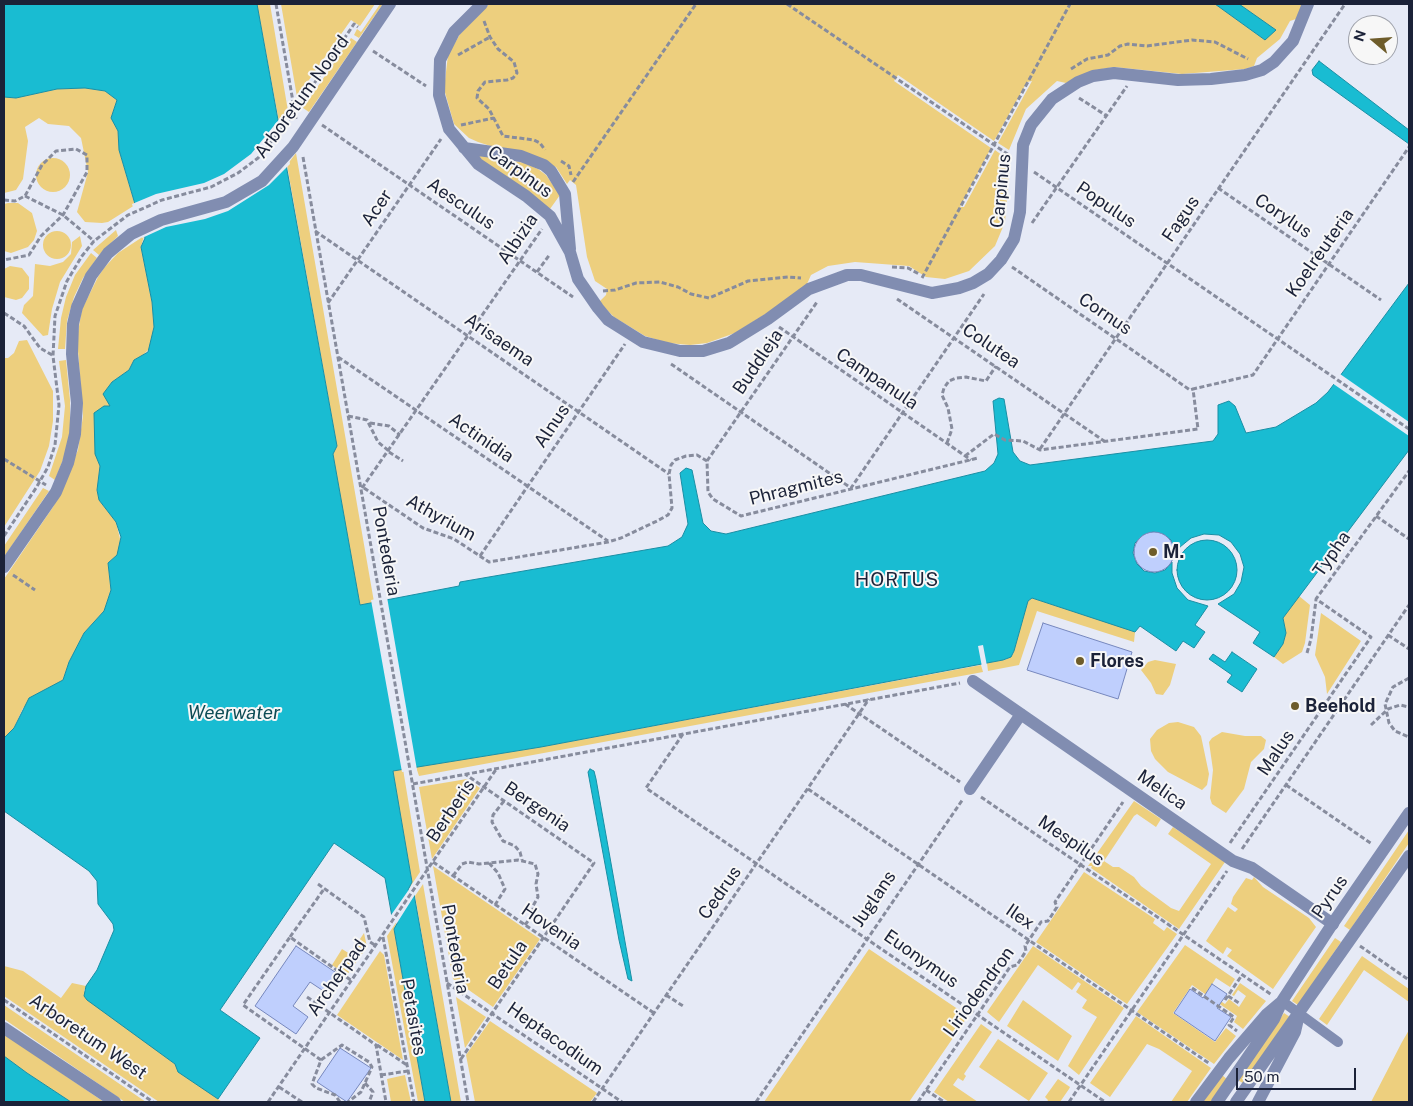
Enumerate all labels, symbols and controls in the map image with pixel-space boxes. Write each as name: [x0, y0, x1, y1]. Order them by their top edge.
north arrow: [1348, 15, 1398, 65]
text: N: [1350, 28, 1369, 43]
street label: Arboretum Noord: [250, 31, 354, 163]
street label: Carpinus: [484, 141, 556, 203]
street label: Carpinus: [986, 153, 1016, 229]
street label: Aesculus: [423, 174, 499, 234]
street label: Populus: [1072, 177, 1140, 233]
street label: Acer: [357, 186, 397, 230]
street label: Corylus: [1250, 189, 1316, 243]
street label: Fagus: [1158, 192, 1204, 246]
street label: Koelreuteria: [1281, 204, 1359, 302]
street label: Albizia: [493, 210, 543, 268]
street label: Cornus: [1074, 288, 1136, 340]
street label: Arisaema: [460, 309, 538, 371]
street label: Colutea: [958, 319, 1024, 373]
street label: Buddleja: [728, 325, 788, 399]
street label: Campanula: [832, 344, 922, 414]
street label: Alnus: [530, 400, 574, 452]
street label: Actinidia: [444, 408, 518, 468]
street label: Phragmites: [747, 466, 845, 510]
street label: Athyrium: [402, 490, 480, 546]
street label: Pontederia: [367, 504, 405, 598]
street label: Typha: [1309, 527, 1355, 581]
place label: M.: [1163, 541, 1184, 563]
marker: M.: [1147, 546, 1159, 558]
district label: HORTUS: [854, 569, 940, 591]
place label: Flores: [1090, 650, 1144, 672]
marker: Flores: [1074, 655, 1086, 667]
place label: Beehold: [1305, 695, 1376, 717]
marker: Beehold: [1289, 700, 1301, 712]
water label: Weerwater: [188, 702, 280, 724]
street label: Malus: [1253, 726, 1299, 780]
street label: Melica: [1133, 765, 1191, 815]
street label: Berberis: [422, 776, 480, 846]
street label: Bergenia: [500, 777, 574, 837]
street label: Mespilus: [1034, 811, 1108, 871]
street label: Cedrus: [694, 862, 746, 924]
street label: Juglans: [847, 867, 901, 931]
street label: Pyrus: [1307, 871, 1353, 923]
street label: Hovenia: [517, 899, 585, 955]
street label: Ilex: [1002, 900, 1038, 934]
street label: Pontederia: [436, 902, 474, 996]
street label: Euonymus: [879, 925, 963, 993]
street label: Archerpad: [303, 936, 371, 1020]
street label: Betula: [484, 936, 532, 994]
street label: Liriodendron: [939, 943, 1019, 1041]
street label: Petasites: [396, 977, 430, 1057]
street label: Arboretum West: [25, 990, 151, 1084]
street label: Heptacodium: [503, 998, 607, 1080]
scale bar: [1238, 1058, 1358, 1090]
text: 50 m: [1244, 1068, 1279, 1085]

